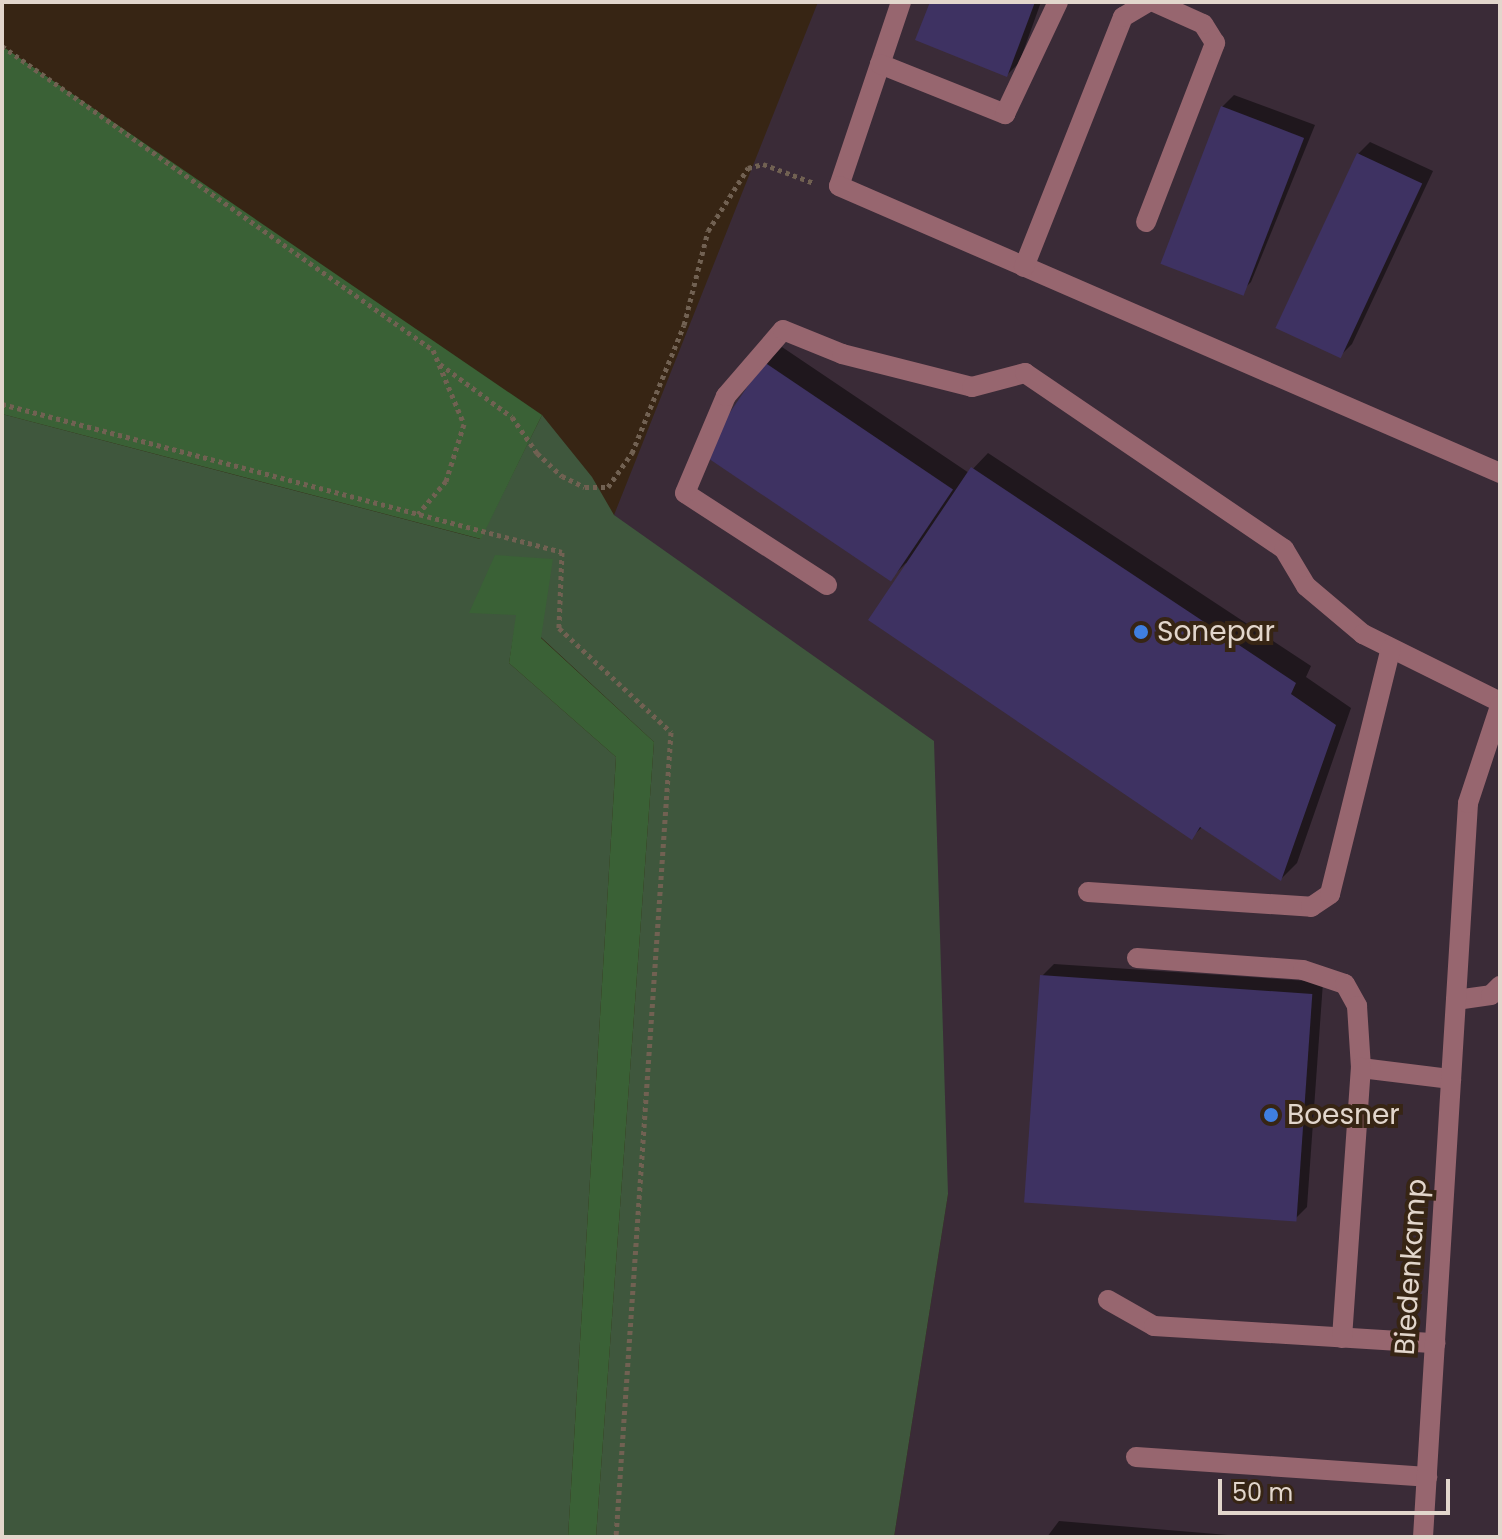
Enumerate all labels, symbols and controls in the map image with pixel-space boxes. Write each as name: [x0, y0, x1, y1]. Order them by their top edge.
place label: Sonepar: [1157, 615, 1275, 649]
marker: Sonepar: [1132, 623, 1150, 641]
place label: Boesner: [1287, 1098, 1400, 1132]
marker: Boesner: [1262, 1106, 1280, 1124]
street label: Biedenkamp: [1388, 1178, 1434, 1356]
scale bar: [1222, 1463, 1454, 1513]
text: 50 m: [1232, 1476, 1293, 1509]

